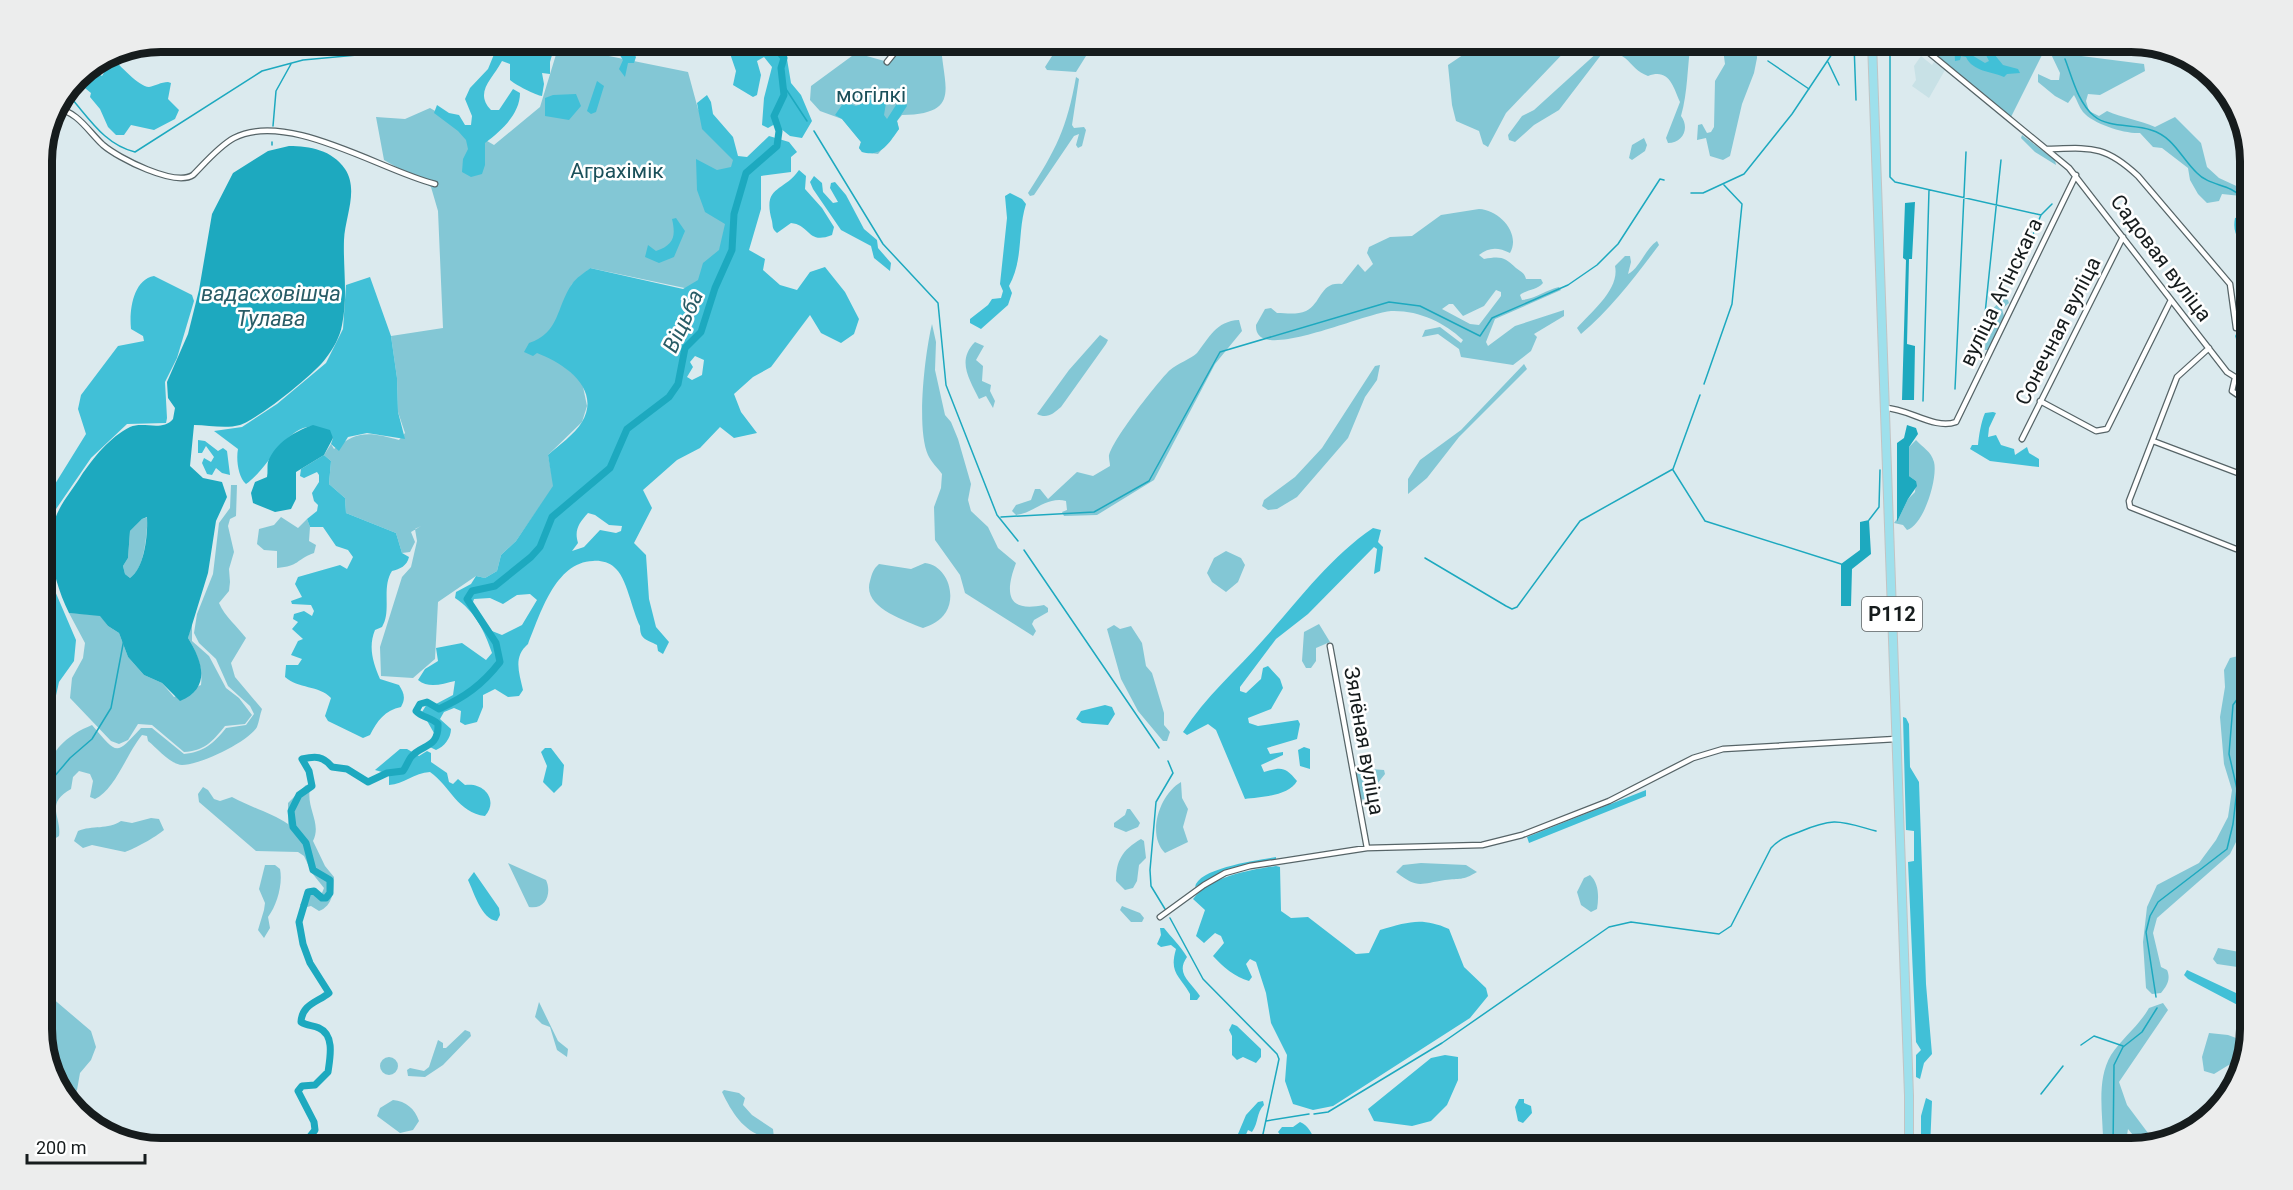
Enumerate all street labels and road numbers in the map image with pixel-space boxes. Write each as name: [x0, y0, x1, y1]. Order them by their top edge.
street label: Садовая вуліца: [2106, 190, 2216, 326]
street label: вуліца Агінскага: [1955, 214, 2047, 370]
street label: Сонечная вуліца: [2010, 253, 2106, 409]
road number: Р112: [1862, 597, 1922, 631]
street label: Зялёная вуліца: [1339, 665, 1389, 817]

